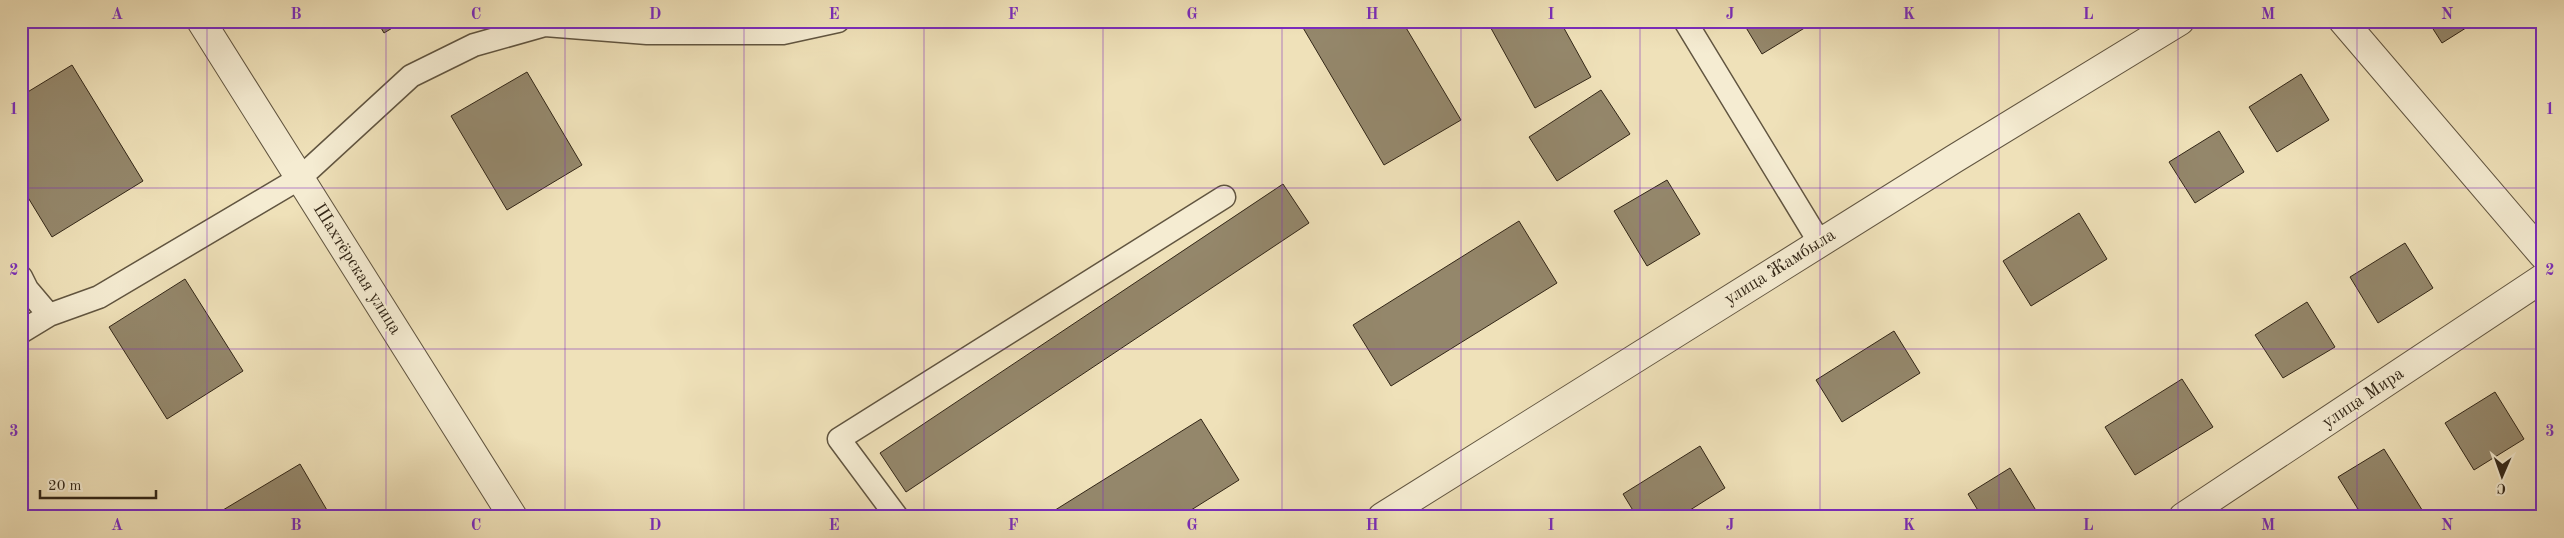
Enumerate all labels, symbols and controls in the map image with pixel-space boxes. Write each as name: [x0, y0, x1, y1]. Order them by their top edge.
text: A: [111, 7, 123, 23]
text: B: [290, 7, 302, 23]
text: C: [471, 7, 481, 23]
text: D: [649, 7, 661, 23]
text: E: [828, 7, 840, 23]
text: F: [1008, 7, 1019, 23]
text: G: [1186, 7, 1198, 23]
text: H: [1365, 7, 1379, 23]
text: I: [1547, 7, 1555, 23]
text: J: [1726, 7, 1735, 23]
text: K: [1903, 7, 1915, 23]
text: L: [2083, 7, 2094, 23]
text: M: [2261, 7, 2275, 23]
text: N: [2441, 7, 2454, 23]
text: 1: [9, 102, 19, 118]
text: 1: [2545, 102, 2555, 118]
street label: Шахтёрская улица: [310, 200, 405, 338]
street label: улица Жамбыла: [1721, 226, 1839, 308]
text: 2: [9, 263, 19, 279]
text: 2: [2545, 263, 2555, 279]
street label: улица Мира: [2319, 364, 2407, 432]
text: 3: [9, 424, 19, 440]
text: 3: [2545, 424, 2555, 440]
north arrow: [2476, 450, 2526, 500]
scale bar: [40, 468, 156, 500]
text: 20 m: [48, 479, 82, 494]
text: С: [2497, 481, 2506, 495]
text: A: [111, 518, 123, 534]
text: B: [290, 518, 302, 534]
text: C: [471, 518, 481, 534]
text: D: [649, 518, 661, 534]
text: E: [828, 518, 840, 534]
text: F: [1008, 518, 1019, 534]
text: G: [1186, 518, 1198, 534]
text: H: [1365, 518, 1379, 534]
text: I: [1547, 518, 1555, 534]
text: J: [1726, 518, 1735, 534]
text: K: [1903, 518, 1915, 534]
text: L: [2083, 518, 2094, 534]
text: M: [2261, 518, 2275, 534]
text: N: [2441, 518, 2454, 534]

